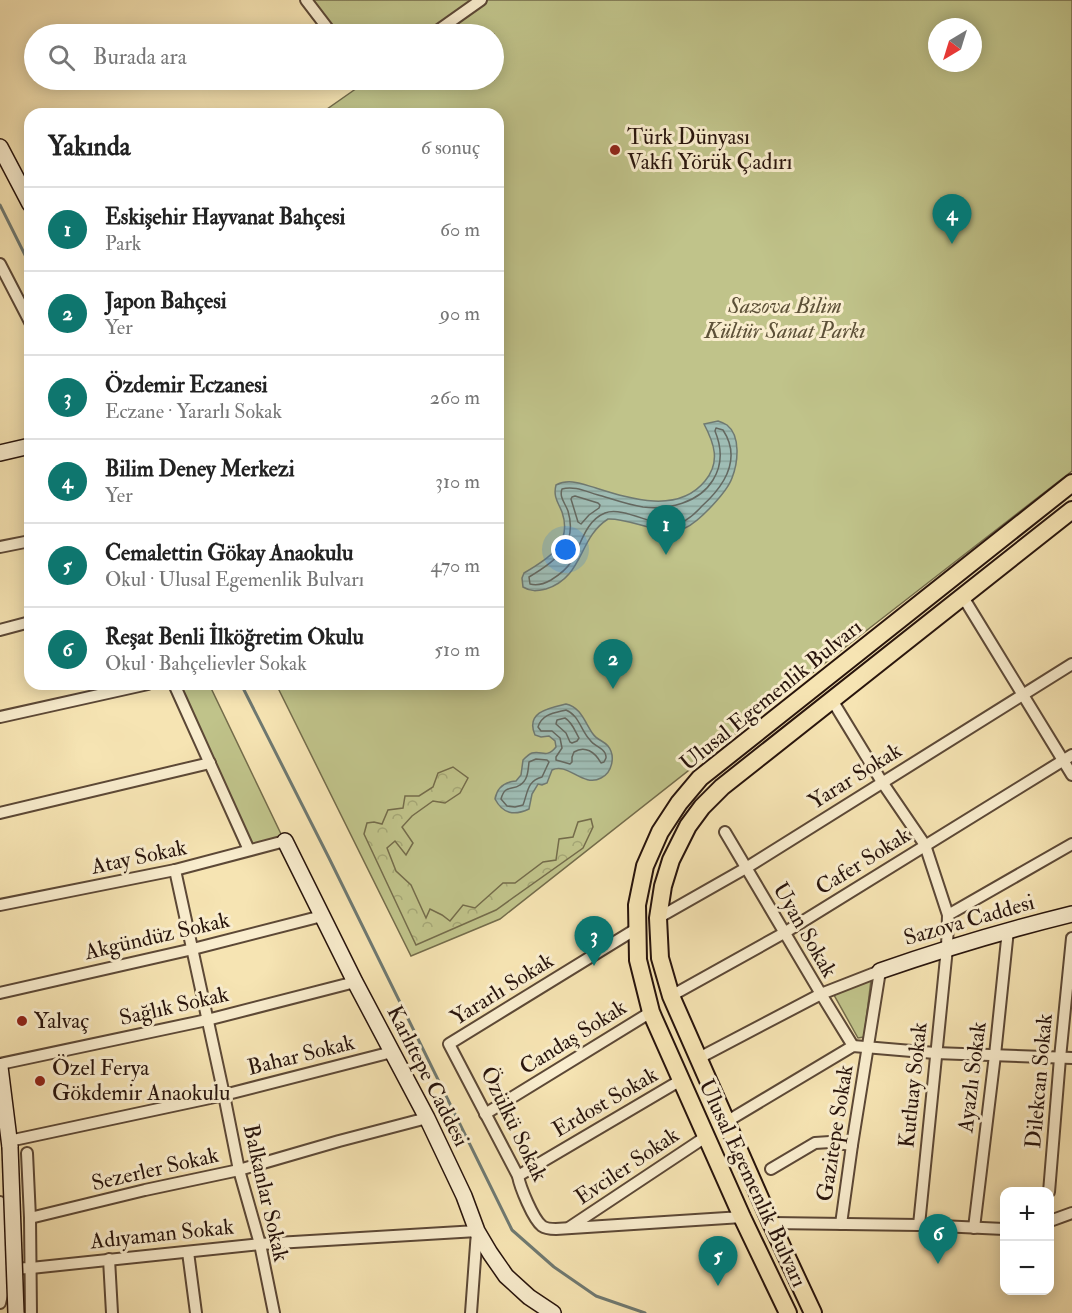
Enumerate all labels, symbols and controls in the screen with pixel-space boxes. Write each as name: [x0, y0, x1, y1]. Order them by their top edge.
north arrow: [928, 18, 982, 72]
search box: [24, 24, 504, 90]
icon: search: [45, 41, 78, 74]
text: Burada ara: [93, 43, 187, 71]
place label: Türk Dünyası Vakfı Yörük Çadırı: [627, 123, 793, 176]
text: Yakında: [48, 131, 130, 163]
text: 6 sonuç: [421, 135, 480, 160]
marker: Türk Dünyası Vakfı Yörük Çadırı: [608, 143, 622, 157]
pin: 4: [932, 194, 972, 244]
text: Eskişehir Hayvanat Bahçesi: [105, 203, 345, 231]
text: 1: [64, 217, 71, 242]
text: 60 m: [440, 217, 480, 242]
text: Park: [105, 231, 141, 256]
text: Japon Bahçesi: [105, 287, 227, 315]
park label: Sazova Bilim Kültür Sanat Parkı: [704, 292, 865, 345]
text: 2: [62, 301, 73, 326]
text: 90 m: [440, 301, 480, 326]
text: Yer: [105, 315, 133, 340]
text: Özdemir Eczanesi: [105, 371, 268, 399]
text: 3: [64, 385, 71, 410]
text: 260 m: [430, 385, 480, 410]
text: Eczane · Yararlı Sokak: [105, 399, 282, 424]
text: Bilim Deney Merkezi: [105, 455, 295, 483]
text: 4: [62, 469, 73, 494]
text: 310 m: [435, 469, 480, 494]
text: Yer: [105, 483, 133, 508]
pin: 1: [646, 506, 686, 555]
your location: [551, 535, 580, 564]
text: Cemalettin Gökay Anaokulu: [105, 539, 353, 567]
text: 5: [63, 553, 72, 578]
text: 470 m: [431, 553, 480, 578]
text: Okul · Ulusal Egemenlik Bulvarı: [105, 567, 364, 592]
street label: Ulusal Egemenlik Bulvarı: [674, 613, 868, 777]
text: Reşat Benli İlköğretim Okulu: [105, 623, 364, 651]
text: 6: [62, 637, 73, 662]
text: 510 m: [434, 637, 480, 662]
pin: 2: [594, 640, 632, 689]
text: Okul · Bahçelievler Sokak: [105, 651, 307, 676]
street label: Yarar Sokak: [803, 736, 907, 816]
street label: Cafer Sokak: [810, 821, 916, 901]
street label: Atay Sokak: [88, 833, 190, 881]
street label: Uyan Sokak: [767, 877, 844, 983]
street label: Sazova Caddesi: [900, 888, 1038, 952]
street label: Akgündüz Sokak: [81, 906, 233, 967]
pin: 3: [574, 916, 614, 966]
street label: Yararlı Sokak: [445, 946, 559, 1032]
street label: Sağlık Sokak: [117, 980, 232, 1032]
street label: Candaş Sokak: [514, 993, 632, 1081]
street label: Karlıtepe Caddesi: [380, 1001, 476, 1152]
place label: Yalvaç: [34, 1007, 89, 1035]
street label: Dilekcan Sokak: [1019, 1012, 1059, 1150]
marker: Yalvaç: [15, 1014, 29, 1028]
street label: Ayazlı Sokak: [951, 1019, 993, 1135]
street label: Kutluay Sokak: [892, 1020, 934, 1149]
street label: Bahar Sokak: [244, 1028, 358, 1082]
place label: Özel Ferya Gökdemir Anaokulu: [52, 1054, 231, 1107]
street label: Erdost Sokak: [547, 1060, 663, 1143]
street label: Özülkü Sokak: [474, 1062, 554, 1187]
street label: Gazitepe Sokak: [810, 1062, 861, 1203]
marker: Özel Ferya Gökdemir Anaokulu: [33, 1074, 47, 1088]
street label: Ulusal Egemenlik Bulvarı: [693, 1075, 814, 1292]
street label: Evciler Sokak: [570, 1121, 685, 1211]
street label: Balkanlar Sokak: [237, 1122, 295, 1265]
street label: Sezerler Sokak: [89, 1141, 222, 1197]
map controls: [1000, 1187, 1054, 1295]
button: +: [1000, 1187, 1054, 1241]
street label: Adıyaman Sokak: [88, 1213, 236, 1256]
pin: 6: [918, 1214, 958, 1264]
pin: 5: [698, 1236, 738, 1286]
button: −: [1000, 1241, 1054, 1295]

